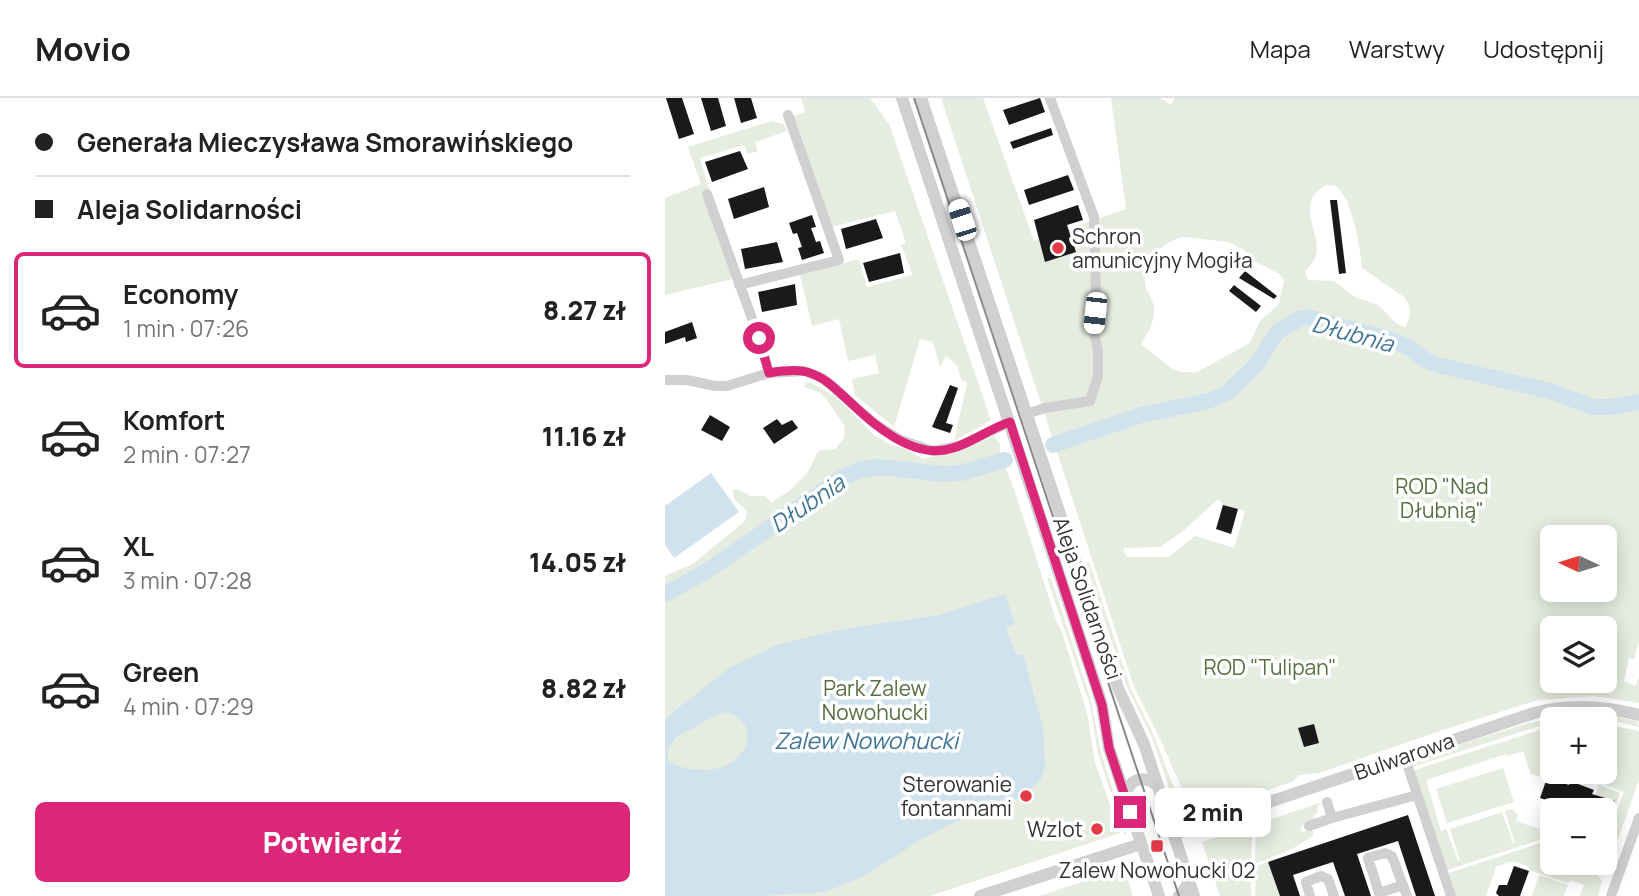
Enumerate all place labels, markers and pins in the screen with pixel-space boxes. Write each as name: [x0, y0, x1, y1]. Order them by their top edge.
place label: Schron amunicyjny Mogiła: [1072, 222, 1253, 274]
marker: Schron amunicyjny Mogiła: [1050, 240, 1066, 256]
place label: Sterowanie fontannami: [901, 770, 1012, 822]
marker: Sterowanie fontannami: [1018, 788, 1034, 804]
place label: Wzlot: [1027, 815, 1083, 843]
marker: Wzlot: [1089, 821, 1105, 837]
marker: Zalew Nowohucki 02: [1149, 838, 1165, 854]
place label: Zalew Nowohucki 02: [1058, 856, 1256, 884]

